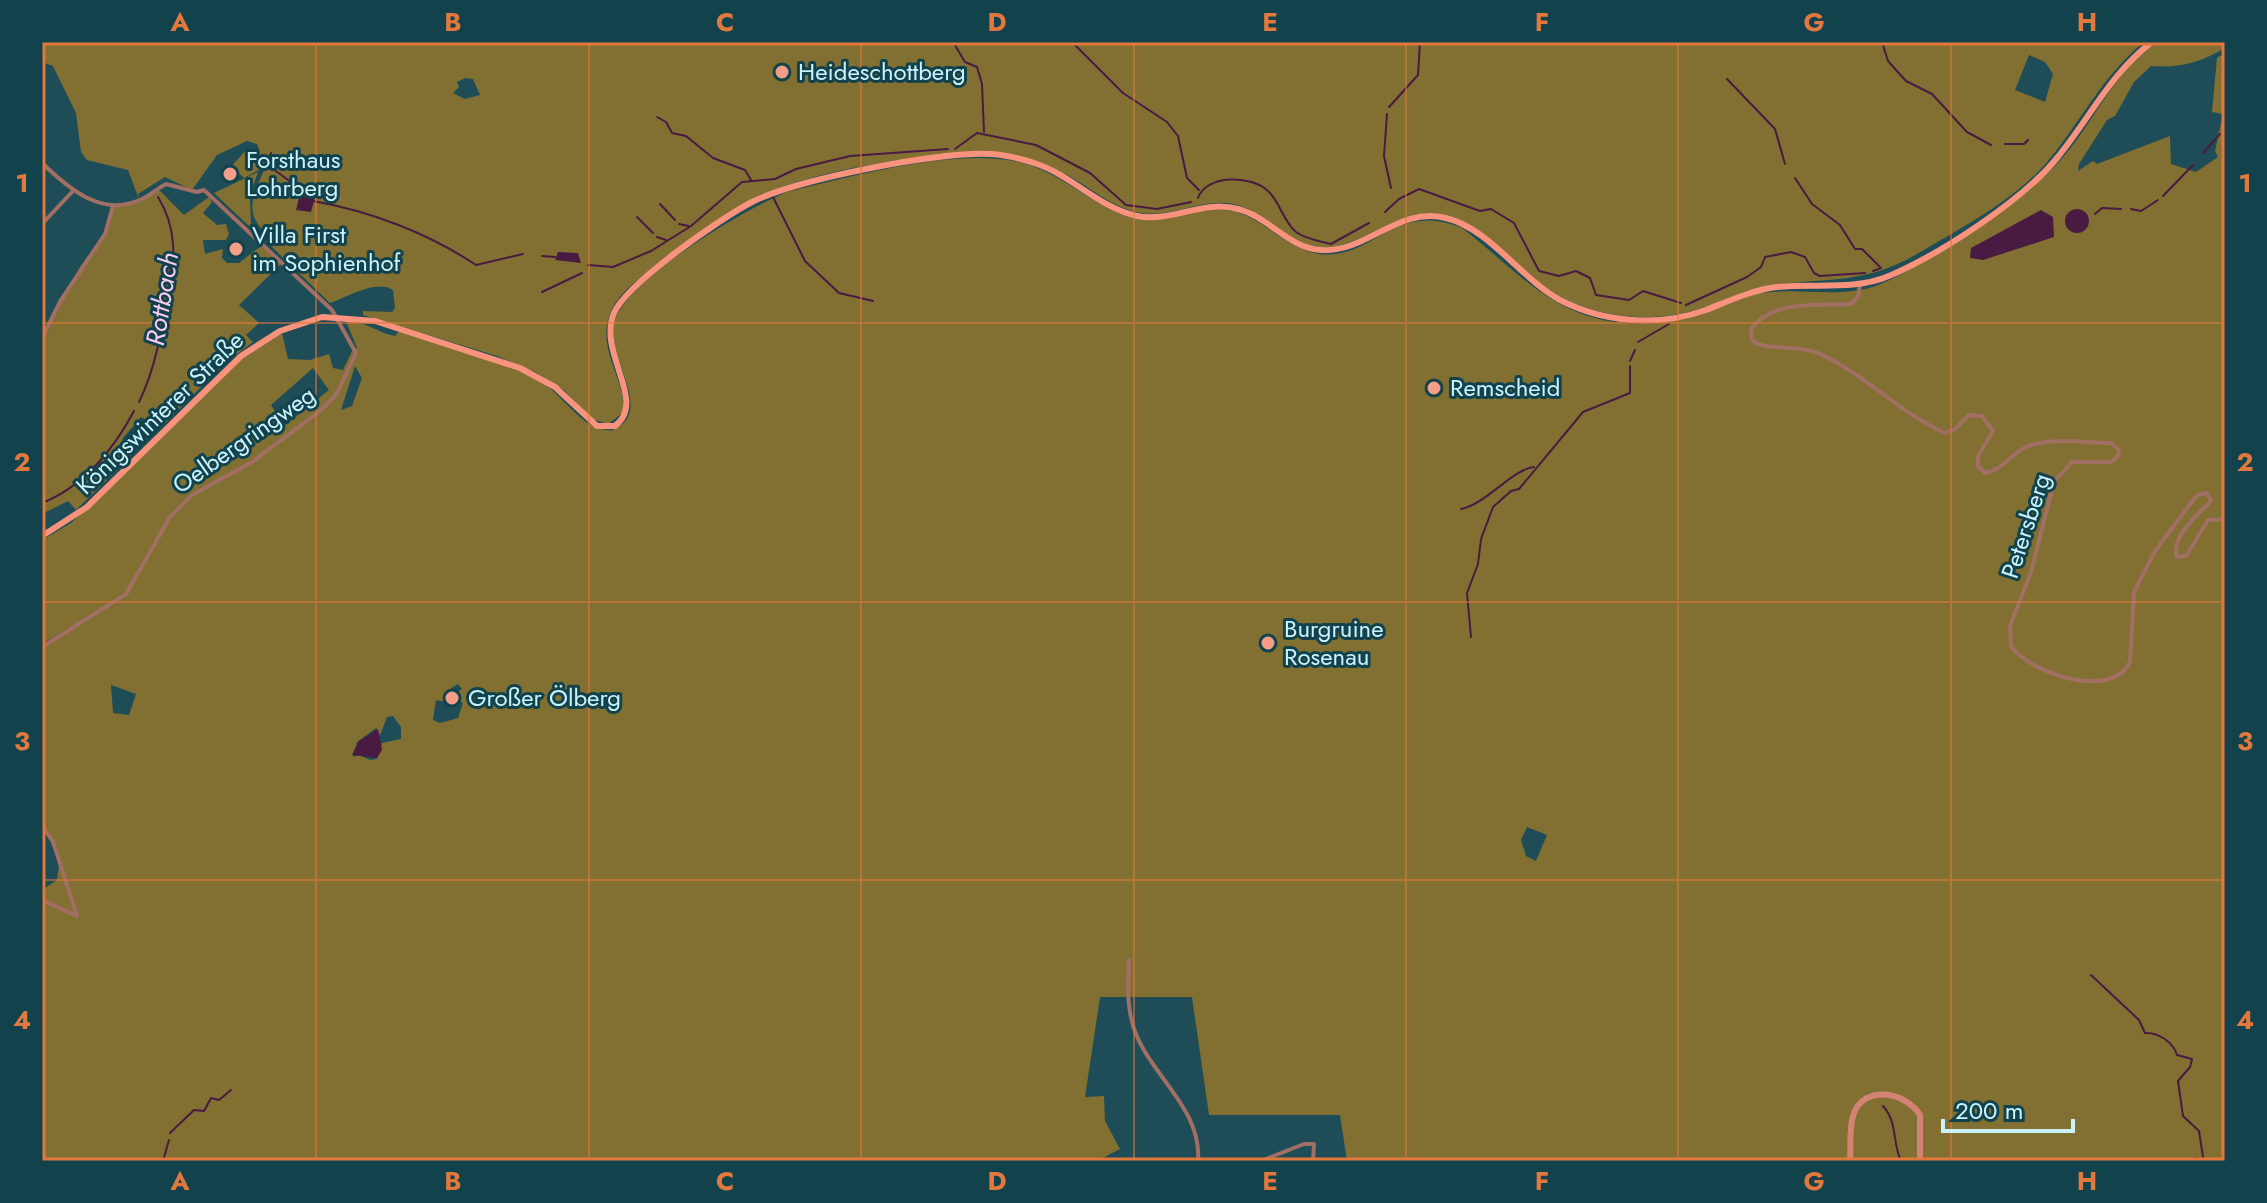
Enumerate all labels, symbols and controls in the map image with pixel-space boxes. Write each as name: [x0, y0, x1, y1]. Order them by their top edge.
text: A: [169, 3, 190, 41]
text: B: [444, 3, 462, 41]
text: C: [716, 3, 734, 41]
text: D: [987, 3, 1007, 41]
text: E: [1262, 3, 1278, 41]
text: F: [1535, 3, 1549, 41]
text: G: [1803, 3, 1825, 41]
text: H: [2077, 3, 2097, 41]
place label: Heideschottberg: [798, 54, 966, 89]
marker: Heideschottberg: [773, 63, 791, 81]
place label: Forsthaus Lohrberg: [246, 142, 340, 205]
text: 1: [15, 164, 29, 202]
text: 1: [2238, 164, 2252, 202]
marker: Forsthaus Lohrberg: [221, 165, 239, 183]
place label: Villa First im Sophienhof: [252, 217, 402, 280]
marker: Villa First im Sophienhof: [227, 240, 245, 258]
water label: Rottbach: [136, 250, 188, 348]
street label: Königswinterer Straße: [68, 323, 252, 502]
place label: Remscheid: [1450, 370, 1561, 405]
street label: Oelbergringweg: [165, 377, 322, 502]
marker: Remscheid: [1425, 379, 1443, 397]
text: 2: [13, 443, 31, 481]
text: 2: [2236, 443, 2254, 481]
street label: Petersberg: [1992, 469, 2059, 583]
place label: Burgruine Rosenau: [1284, 611, 1384, 674]
marker: Burgruine Rosenau: [1259, 634, 1277, 652]
place label: Großer Ölberg: [468, 680, 621, 715]
marker: Großer Ölberg: [443, 689, 461, 707]
text: 3: [14, 722, 30, 760]
text: 3: [2237, 722, 2253, 760]
text: 4: [13, 1001, 31, 1039]
text: 4: [2236, 1001, 2254, 1039]
scale bar: [1943, 1083, 2073, 1133]
text: 200 m: [1955, 1093, 2023, 1128]
text: A: [169, 1162, 190, 1200]
text: B: [444, 1162, 462, 1200]
text: C: [716, 1162, 734, 1200]
text: D: [987, 1162, 1007, 1200]
text: E: [1262, 1162, 1278, 1200]
text: F: [1535, 1162, 1549, 1200]
text: G: [1803, 1162, 1825, 1200]
text: H: [2077, 1162, 2097, 1200]

